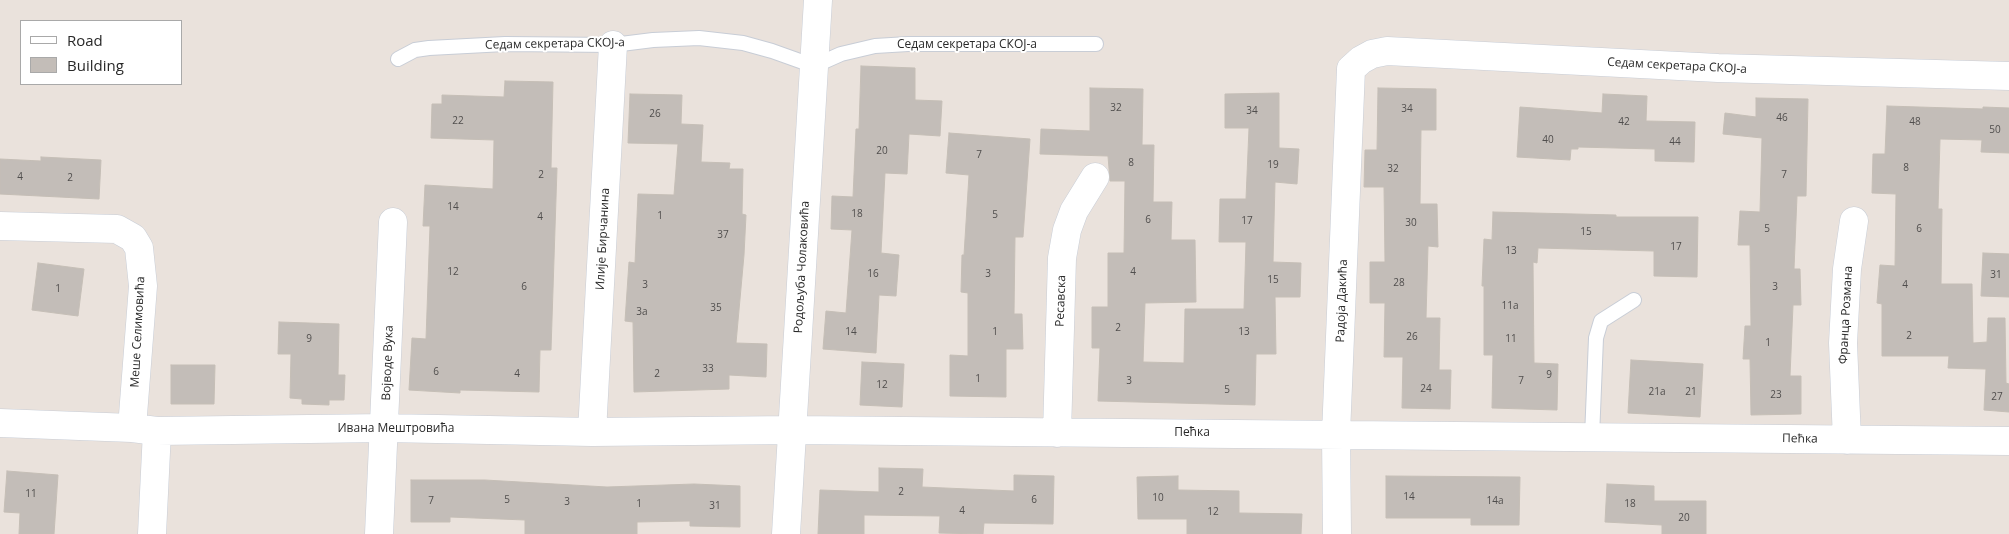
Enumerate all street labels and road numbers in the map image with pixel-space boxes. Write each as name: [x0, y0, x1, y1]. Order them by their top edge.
street label: Седам секретара СКОЈ-а: [485, 36, 625, 52]
street label: Седам секретара СКОЈ-а: [897, 38, 1037, 52]
street label: Седам секретара СКОЈ-а: [1607, 55, 1747, 77]
street label: Илије Бирчанина: [593, 188, 613, 290]
street label: Родољуба Чолаковића: [791, 200, 813, 334]
street label: Радоја Дакића: [1333, 259, 1351, 343]
street label: Франца Розмана: [1836, 265, 1856, 365]
street label: Ресавска: [1053, 275, 1069, 327]
street label: Меше Селимовића: [128, 276, 148, 388]
street label: Војводе Вука: [379, 325, 397, 401]
street label: Ивана Мештровића: [337, 422, 455, 436]
street label: Пећка: [1174, 426, 1210, 440]
street label: Пећка: [1782, 431, 1818, 447]

